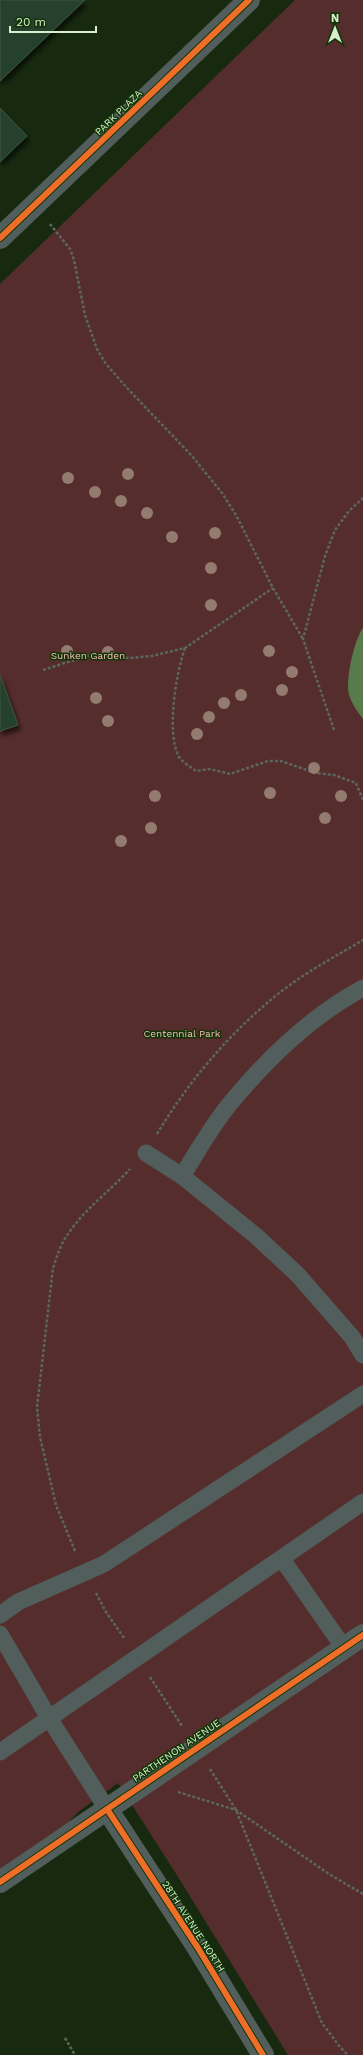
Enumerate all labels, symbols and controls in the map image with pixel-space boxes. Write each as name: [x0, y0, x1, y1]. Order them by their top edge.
scale bar: [10, 8, 96, 34]
north arrow: [315, 8, 355, 48]
text: N: [331, 12, 339, 25]
text: 20 m: [16, 15, 46, 29]
street label: PARK PLAZA: [93, 87, 144, 137]
park label: Sunken Garden: [51, 650, 125, 661]
park label: Centennial Park: [143, 1028, 221, 1039]
street label: PARTHENON AVENUE: [130, 1717, 222, 1784]
street label: 28TH AVENUE NORTH: [160, 1879, 227, 1974]

